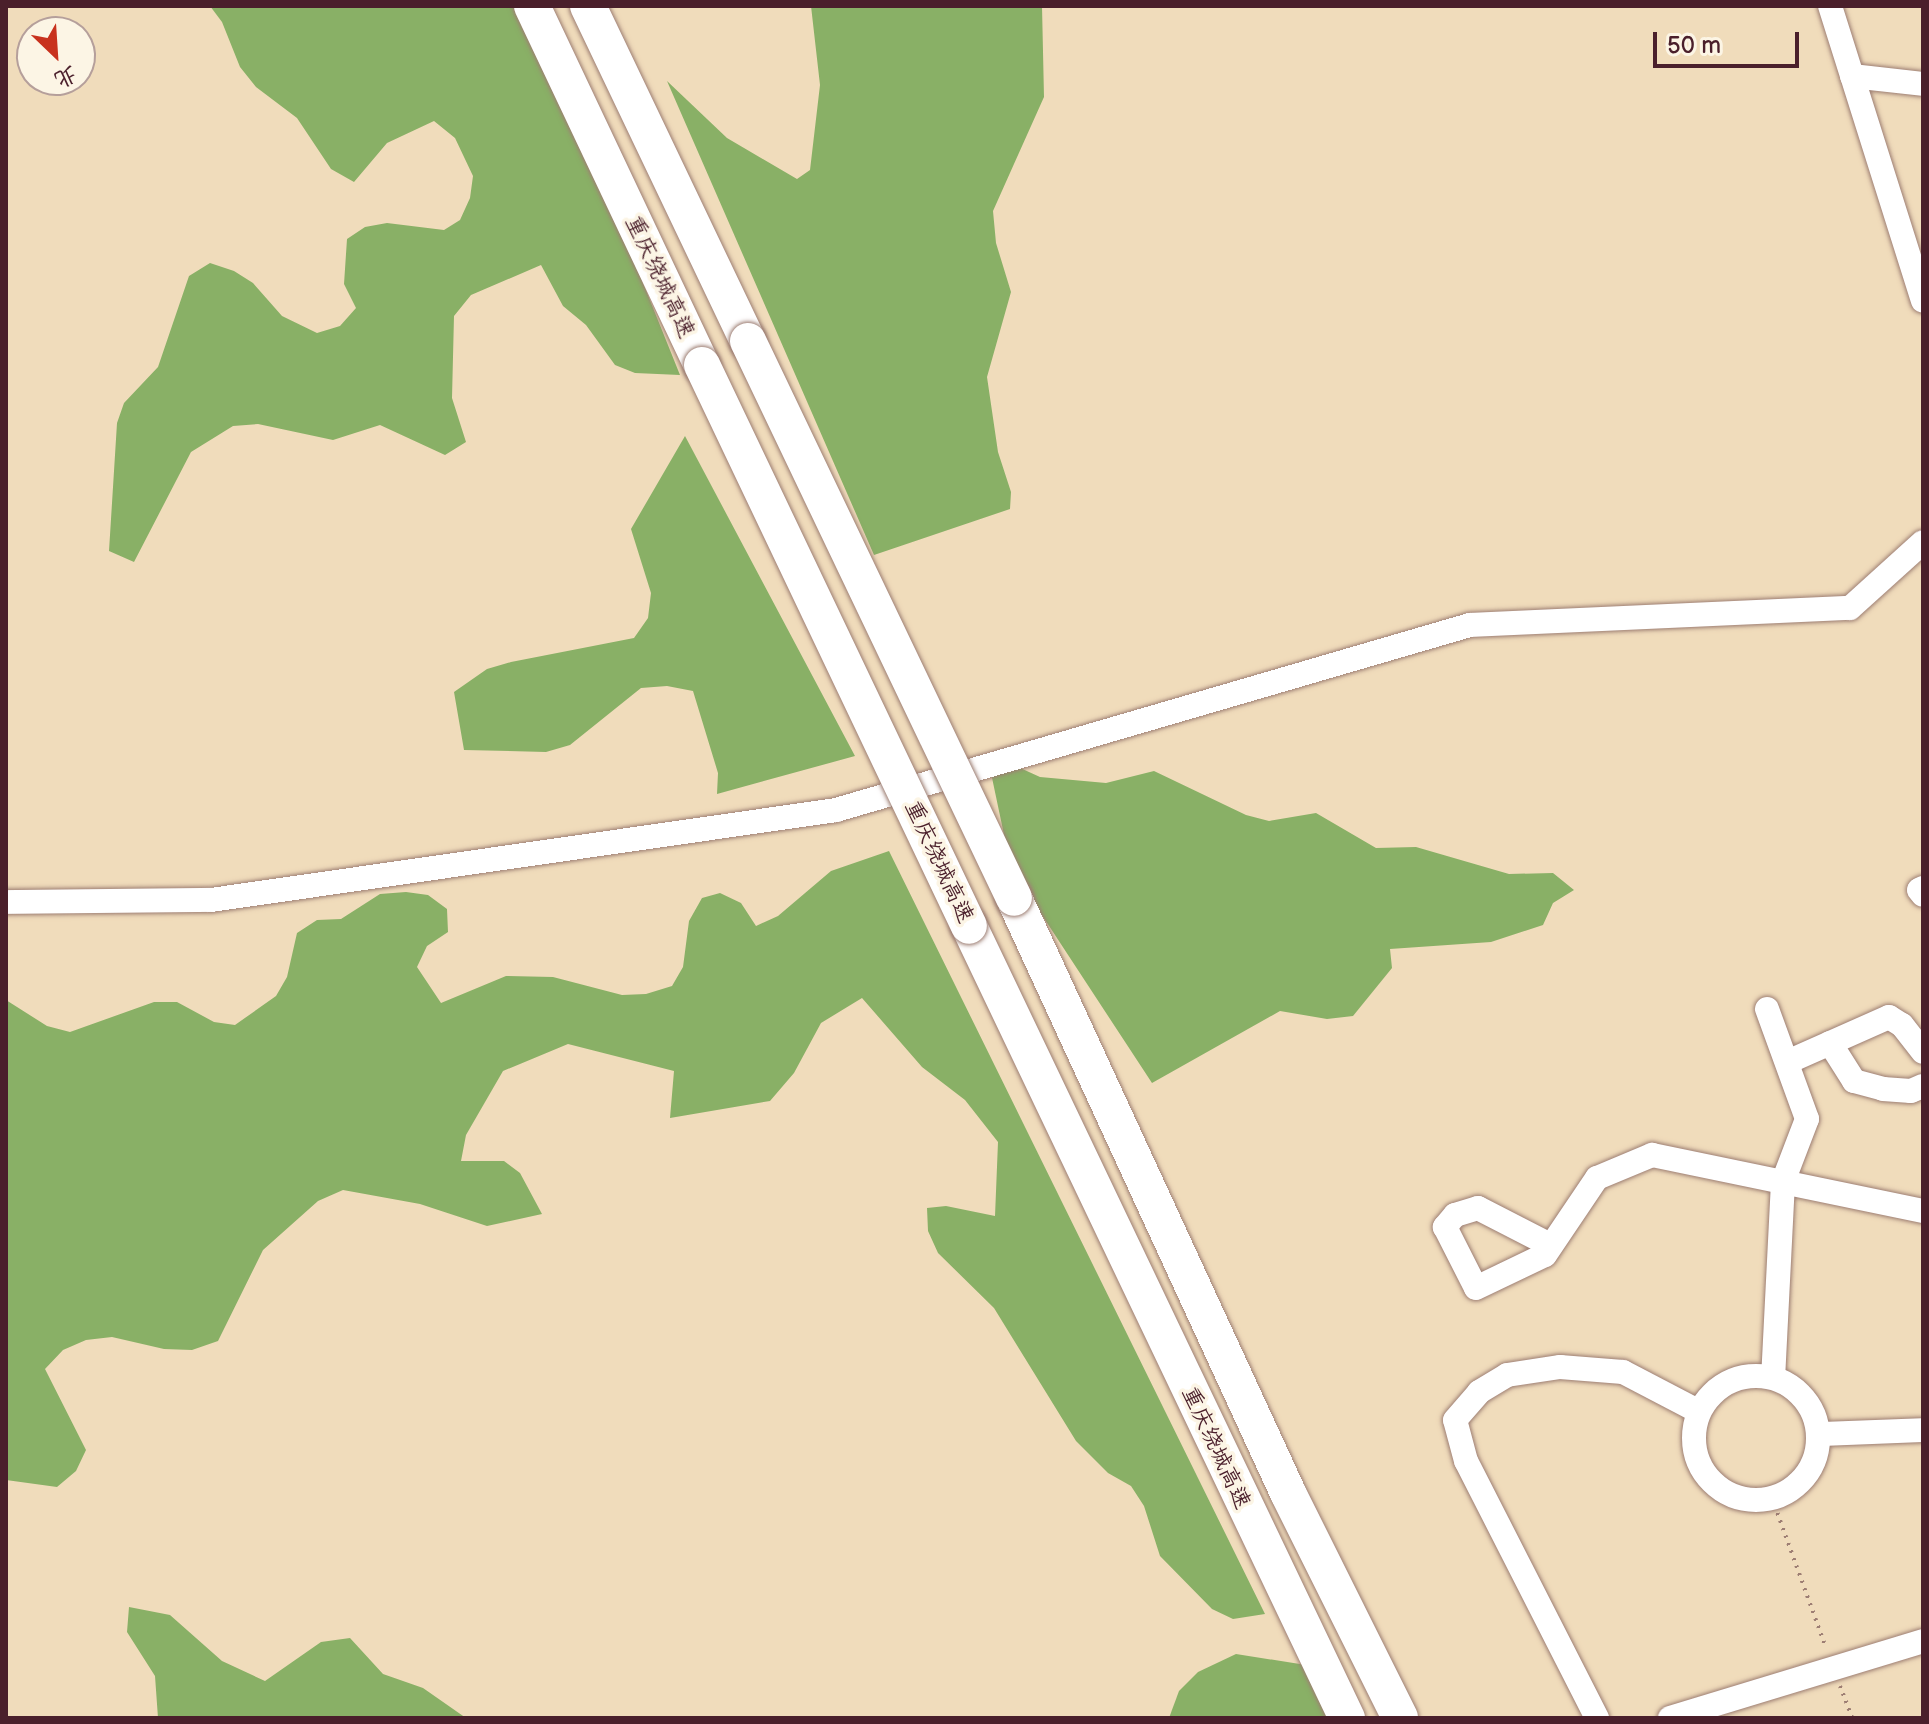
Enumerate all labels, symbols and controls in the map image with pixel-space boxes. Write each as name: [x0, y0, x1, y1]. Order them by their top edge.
north arrow: [16, 16, 96, 96]
scale bar: [1657, 16, 1803, 66]
text: 50 m: [1667, 31, 1721, 60]
text: 北: [50, 60, 81, 93]
street label: 重庆绕城高速: [620, 212, 700, 342]
street label: 重庆绕城高速: [899, 797, 979, 927]
street label: 重庆绕城高速: [1176, 1383, 1256, 1513]

